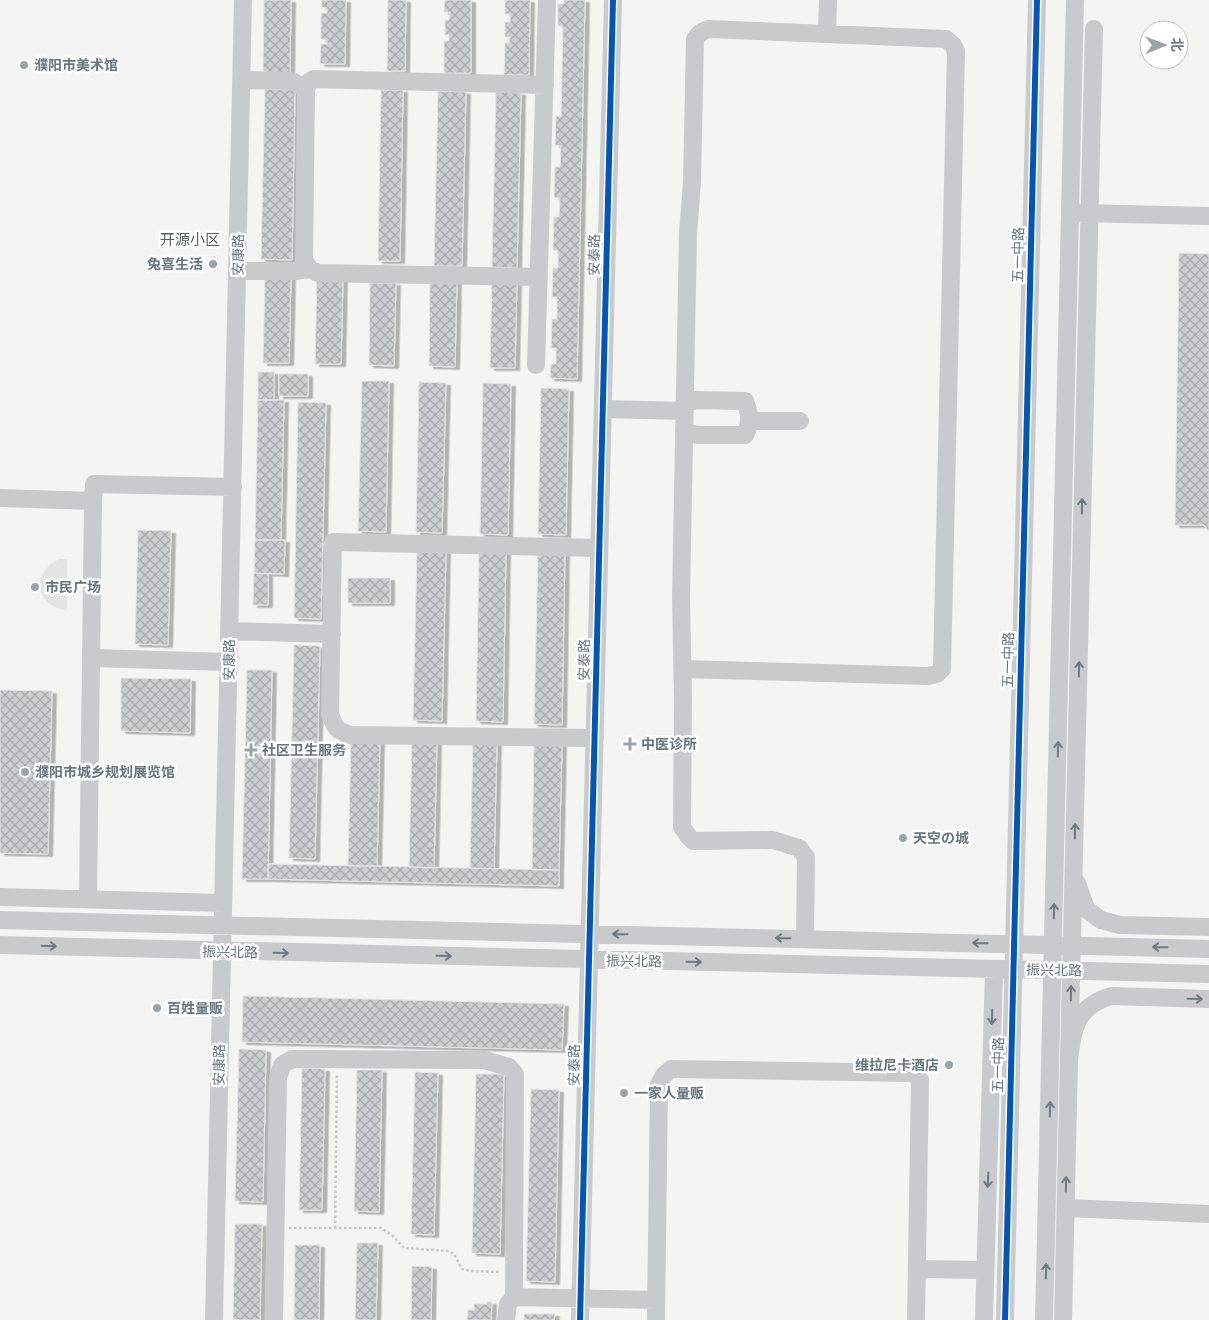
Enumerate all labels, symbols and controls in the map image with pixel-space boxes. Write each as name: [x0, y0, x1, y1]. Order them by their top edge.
north arrow: [1139, 20, 1189, 70]
text: 北: [1169, 38, 1186, 52]
place label: 濮阳市美术馆: [34, 56, 118, 73]
marker: 濮阳市美术馆: [18, 59, 30, 71]
street label: 五一中路: [1009, 227, 1026, 283]
district label: 开源小区: [160, 230, 220, 248]
street label: 安康路: [229, 234, 246, 276]
street label: 安泰路: [585, 234, 602, 276]
place label: 兔喜生活: [147, 255, 203, 272]
marker: 兔喜生活: [207, 258, 219, 270]
one-way arrow: [1078, 498, 1087, 514]
place label: 市民广场: [45, 578, 101, 595]
marker: 市民广场: [29, 581, 41, 593]
street label: 五一中路: [999, 632, 1016, 688]
street label: 安康路: [220, 639, 237, 681]
street label: 安泰路: [575, 639, 592, 681]
one-way arrow: [1074, 661, 1083, 677]
place label: 中医诊所: [641, 735, 697, 752]
marker: 中医诊所: [623, 737, 637, 751]
place label: 社区卫生服务: [262, 741, 346, 758]
one-way arrow: [1054, 741, 1063, 757]
marker: 社区卫生服务: [244, 743, 258, 757]
place label: 濮阳市城乡规划展览馆: [35, 763, 175, 780]
marker: 濮阳市城乡规划展览馆: [19, 766, 31, 778]
one-way arrow: [1070, 823, 1080, 840]
place label: 天空の城: [913, 829, 969, 846]
marker: 天空の城: [897, 832, 909, 844]
one-way arrow: [1050, 904, 1059, 920]
one-way arrow: [613, 930, 629, 939]
one-way arrow: [775, 933, 792, 943]
one-way arrow: [973, 938, 989, 948]
one-way arrow: [40, 942, 56, 951]
street label: 振兴北路: [202, 943, 258, 960]
one-way arrow: [1153, 943, 1169, 952]
one-way arrow: [272, 948, 289, 958]
one-way arrow: [435, 952, 451, 961]
street label: 振兴北路: [606, 952, 662, 969]
one-way arrow: [685, 957, 701, 967]
street label: 振兴北路: [1026, 961, 1082, 978]
one-way arrow: [1066, 986, 1076, 1002]
one-way arrow: [1187, 994, 1203, 1003]
place label: 百姓量贩: [167, 999, 223, 1016]
marker: 百姓量贩: [151, 1002, 163, 1014]
one-way arrow: [988, 1009, 997, 1025]
street label: 五一中路: [989, 1037, 1006, 1093]
street label: 安康路: [210, 1044, 227, 1086]
street label: 安泰路: [565, 1044, 582, 1086]
place label: 维拉尼卡酒店: [855, 1056, 939, 1073]
marker: 维拉尼卡酒店: [943, 1059, 955, 1071]
place label: 一家人量贩: [634, 1084, 704, 1101]
marker: 一家人量贩: [618, 1087, 630, 1099]
one-way arrow: [1045, 1101, 1054, 1117]
one-way arrow: [983, 1171, 993, 1187]
one-way arrow: [1061, 1176, 1071, 1192]
one-way arrow: [1041, 1264, 1050, 1280]

